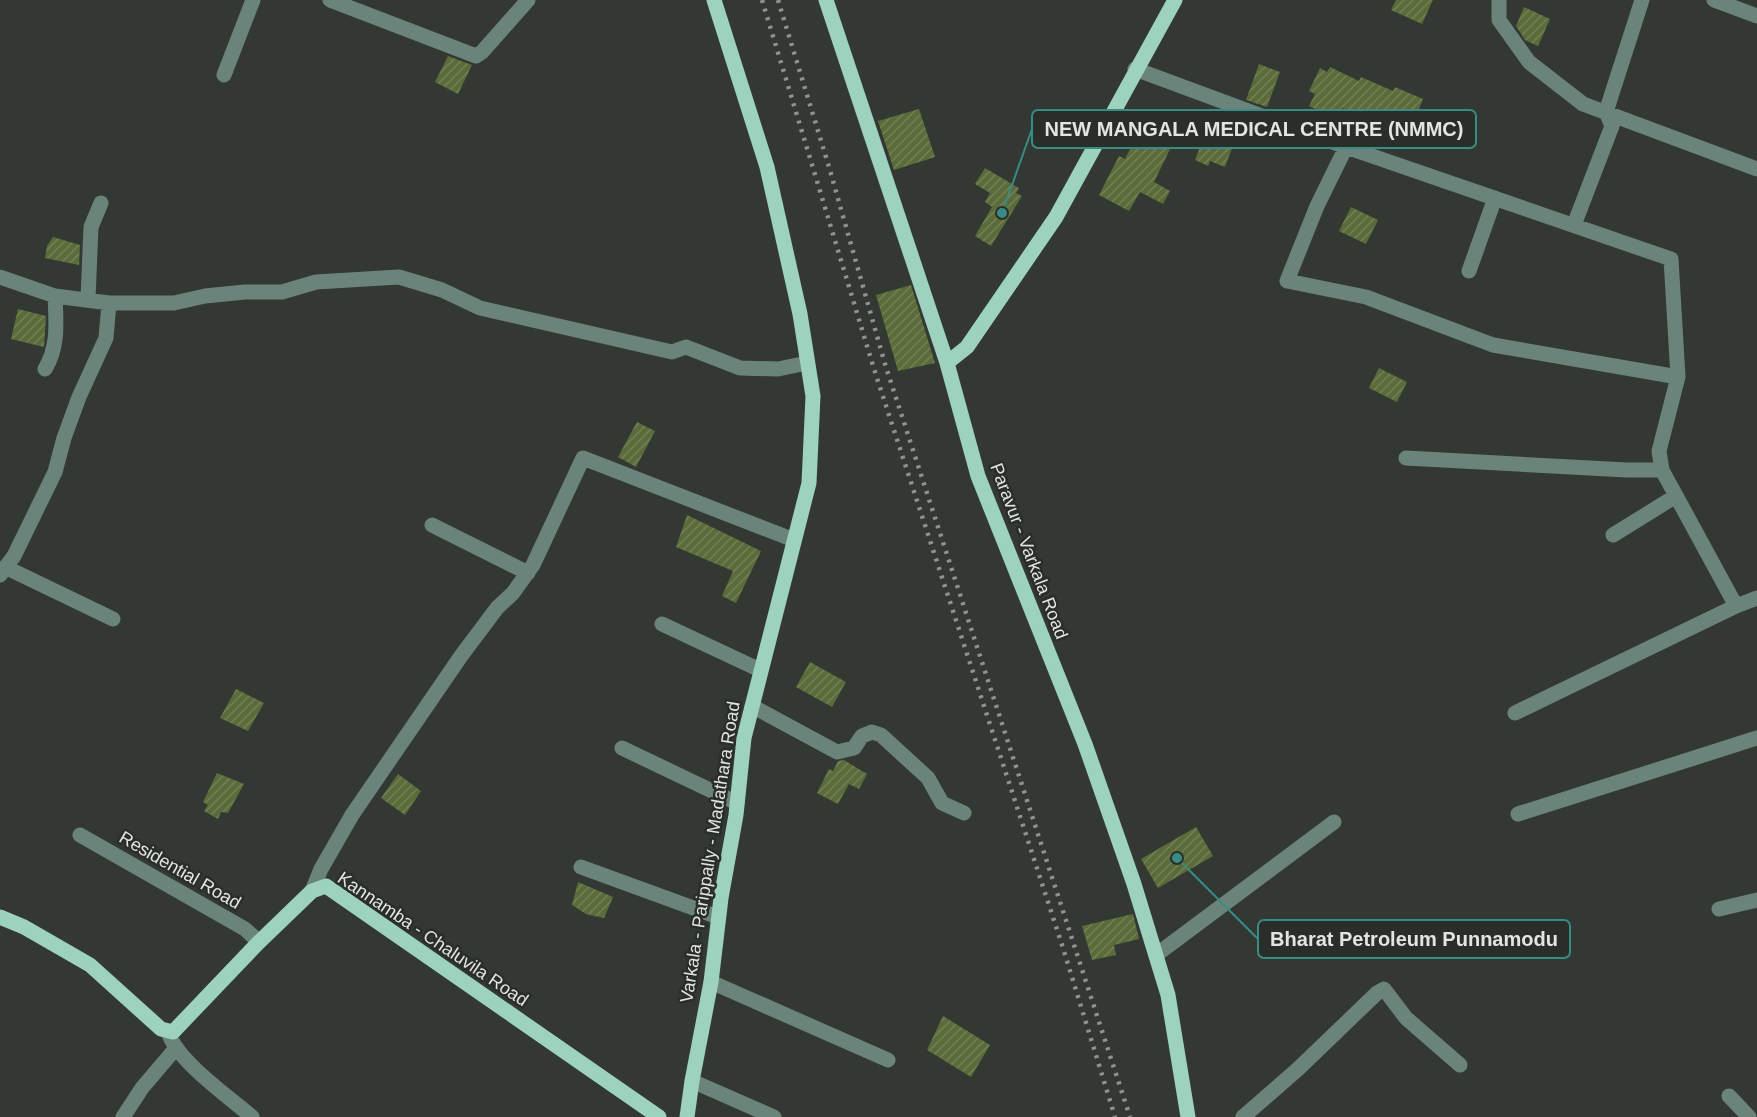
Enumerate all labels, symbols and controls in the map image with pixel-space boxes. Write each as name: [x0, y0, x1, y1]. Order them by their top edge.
callout: NEW MANGALA MEDICAL CENTRE (NMMC): [1032, 110, 1476, 148]
text: NEW MANGALA MEDICAL CENTRE (NMMC): [1045, 118, 1463, 140]
street label: Paravur - Varkala Road: [986, 460, 1072, 642]
street label: Varkala - Parippally - Madathara Road: [676, 700, 744, 1004]
street label: Residential Road: [116, 827, 244, 913]
street label: Kannamba - Chaluvila Road: [334, 868, 532, 1010]
callout: Bharat Petroleum Punnamodu: [1258, 920, 1570, 958]
text: Bharat Petroleum Punnamodu: [1270, 928, 1558, 950]

